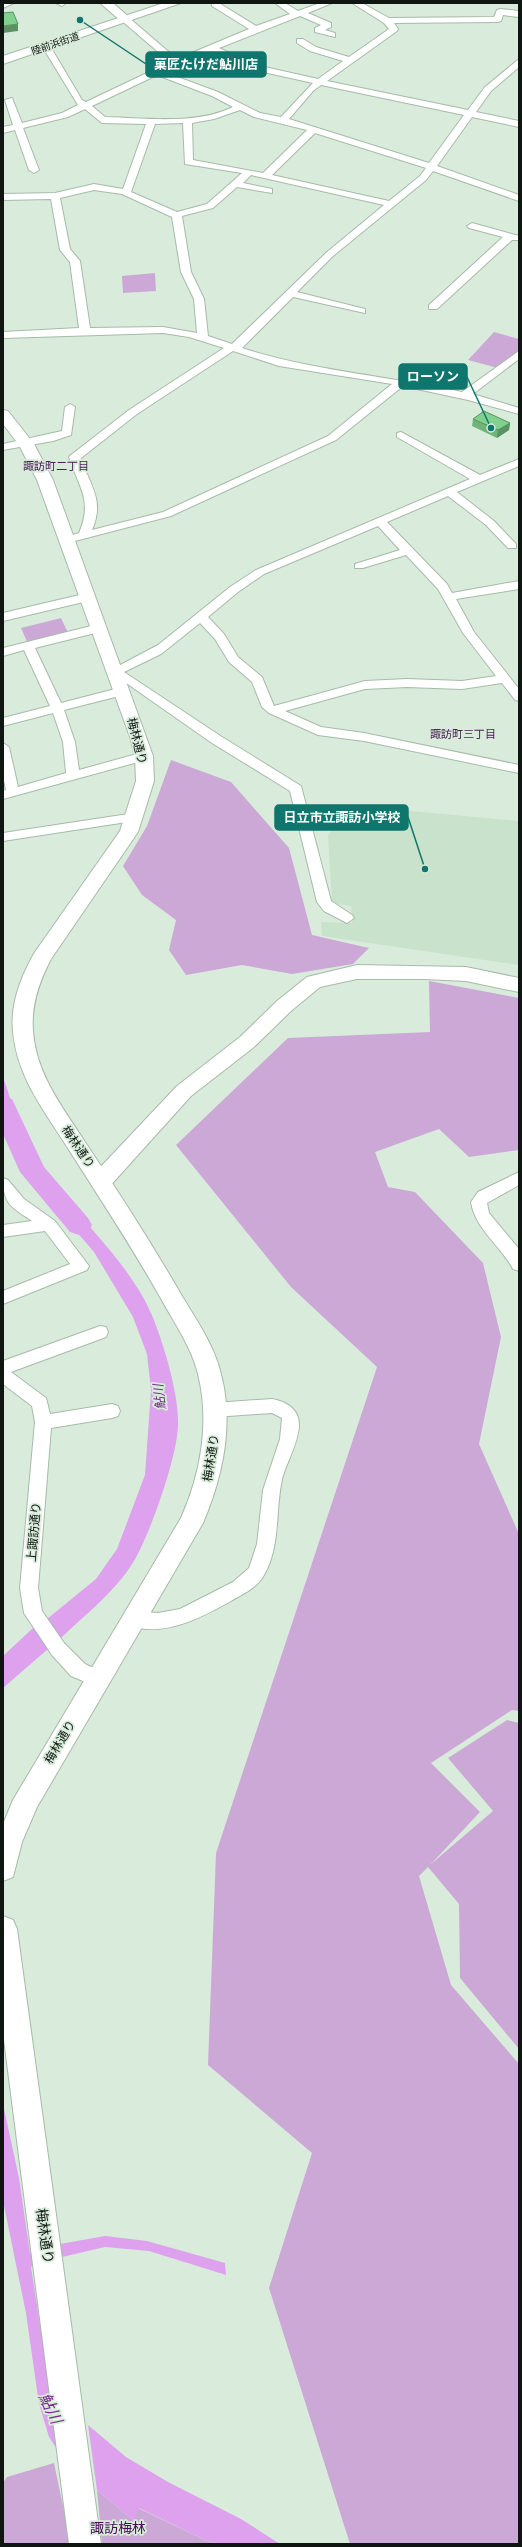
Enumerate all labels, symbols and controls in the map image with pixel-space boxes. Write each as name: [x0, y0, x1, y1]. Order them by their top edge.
street label: 陸前浜街道: [29, 29, 81, 59]
callout: 菓匠たけだ鮎川店: [146, 52, 266, 77]
text: 菓匠たけだ鮎川店: [154, 56, 258, 74]
callout: ローソン: [399, 364, 467, 389]
text: ローソン: [407, 368, 459, 386]
district label: 諏訪町二丁目: [23, 459, 89, 474]
street label: 梅林通り: [122, 716, 151, 766]
district label: 諏訪町三丁目: [430, 727, 496, 742]
callout: 日立市立諏訪小学校: [275, 805, 408, 830]
text: 日立市立諏訪小学校: [283, 809, 401, 827]
street label: 梅林通り: [57, 1123, 98, 1172]
water label: 鮎川: [149, 1381, 171, 1411]
street label: 梅林通り: [199, 1433, 224, 1483]
street label: 上諏訪通り: [23, 1501, 46, 1563]
street label: 梅林通り: [41, 1717, 80, 1767]
street label: 梅林通り: [30, 2207, 58, 2265]
water label: 鮎川: [33, 2389, 68, 2429]
park label: 諏訪梅林: [90, 2519, 146, 2539]

